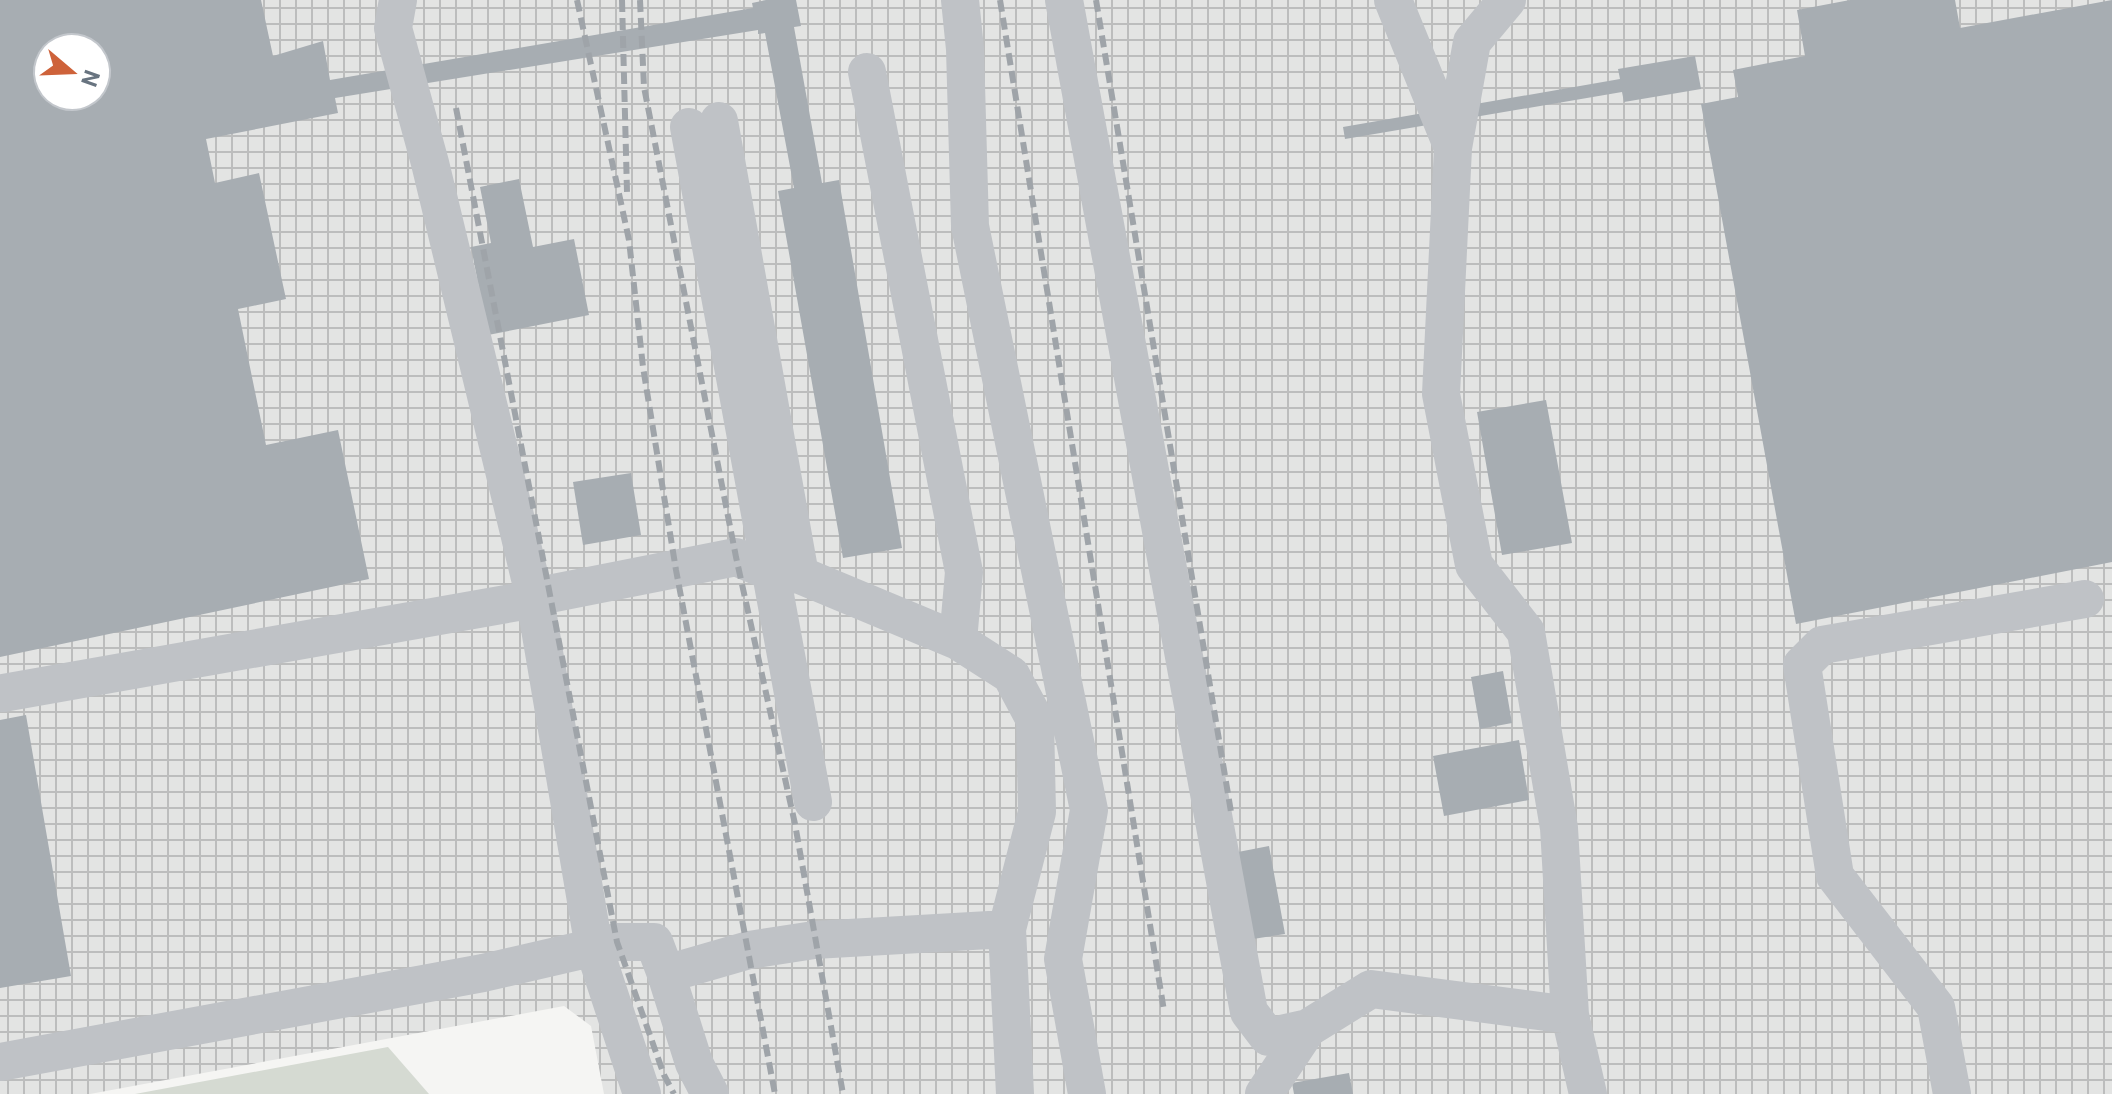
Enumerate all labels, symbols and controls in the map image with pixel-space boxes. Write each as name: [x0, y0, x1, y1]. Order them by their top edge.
north arrow: [32, 32, 112, 112]
text: N: [76, 67, 105, 90]

